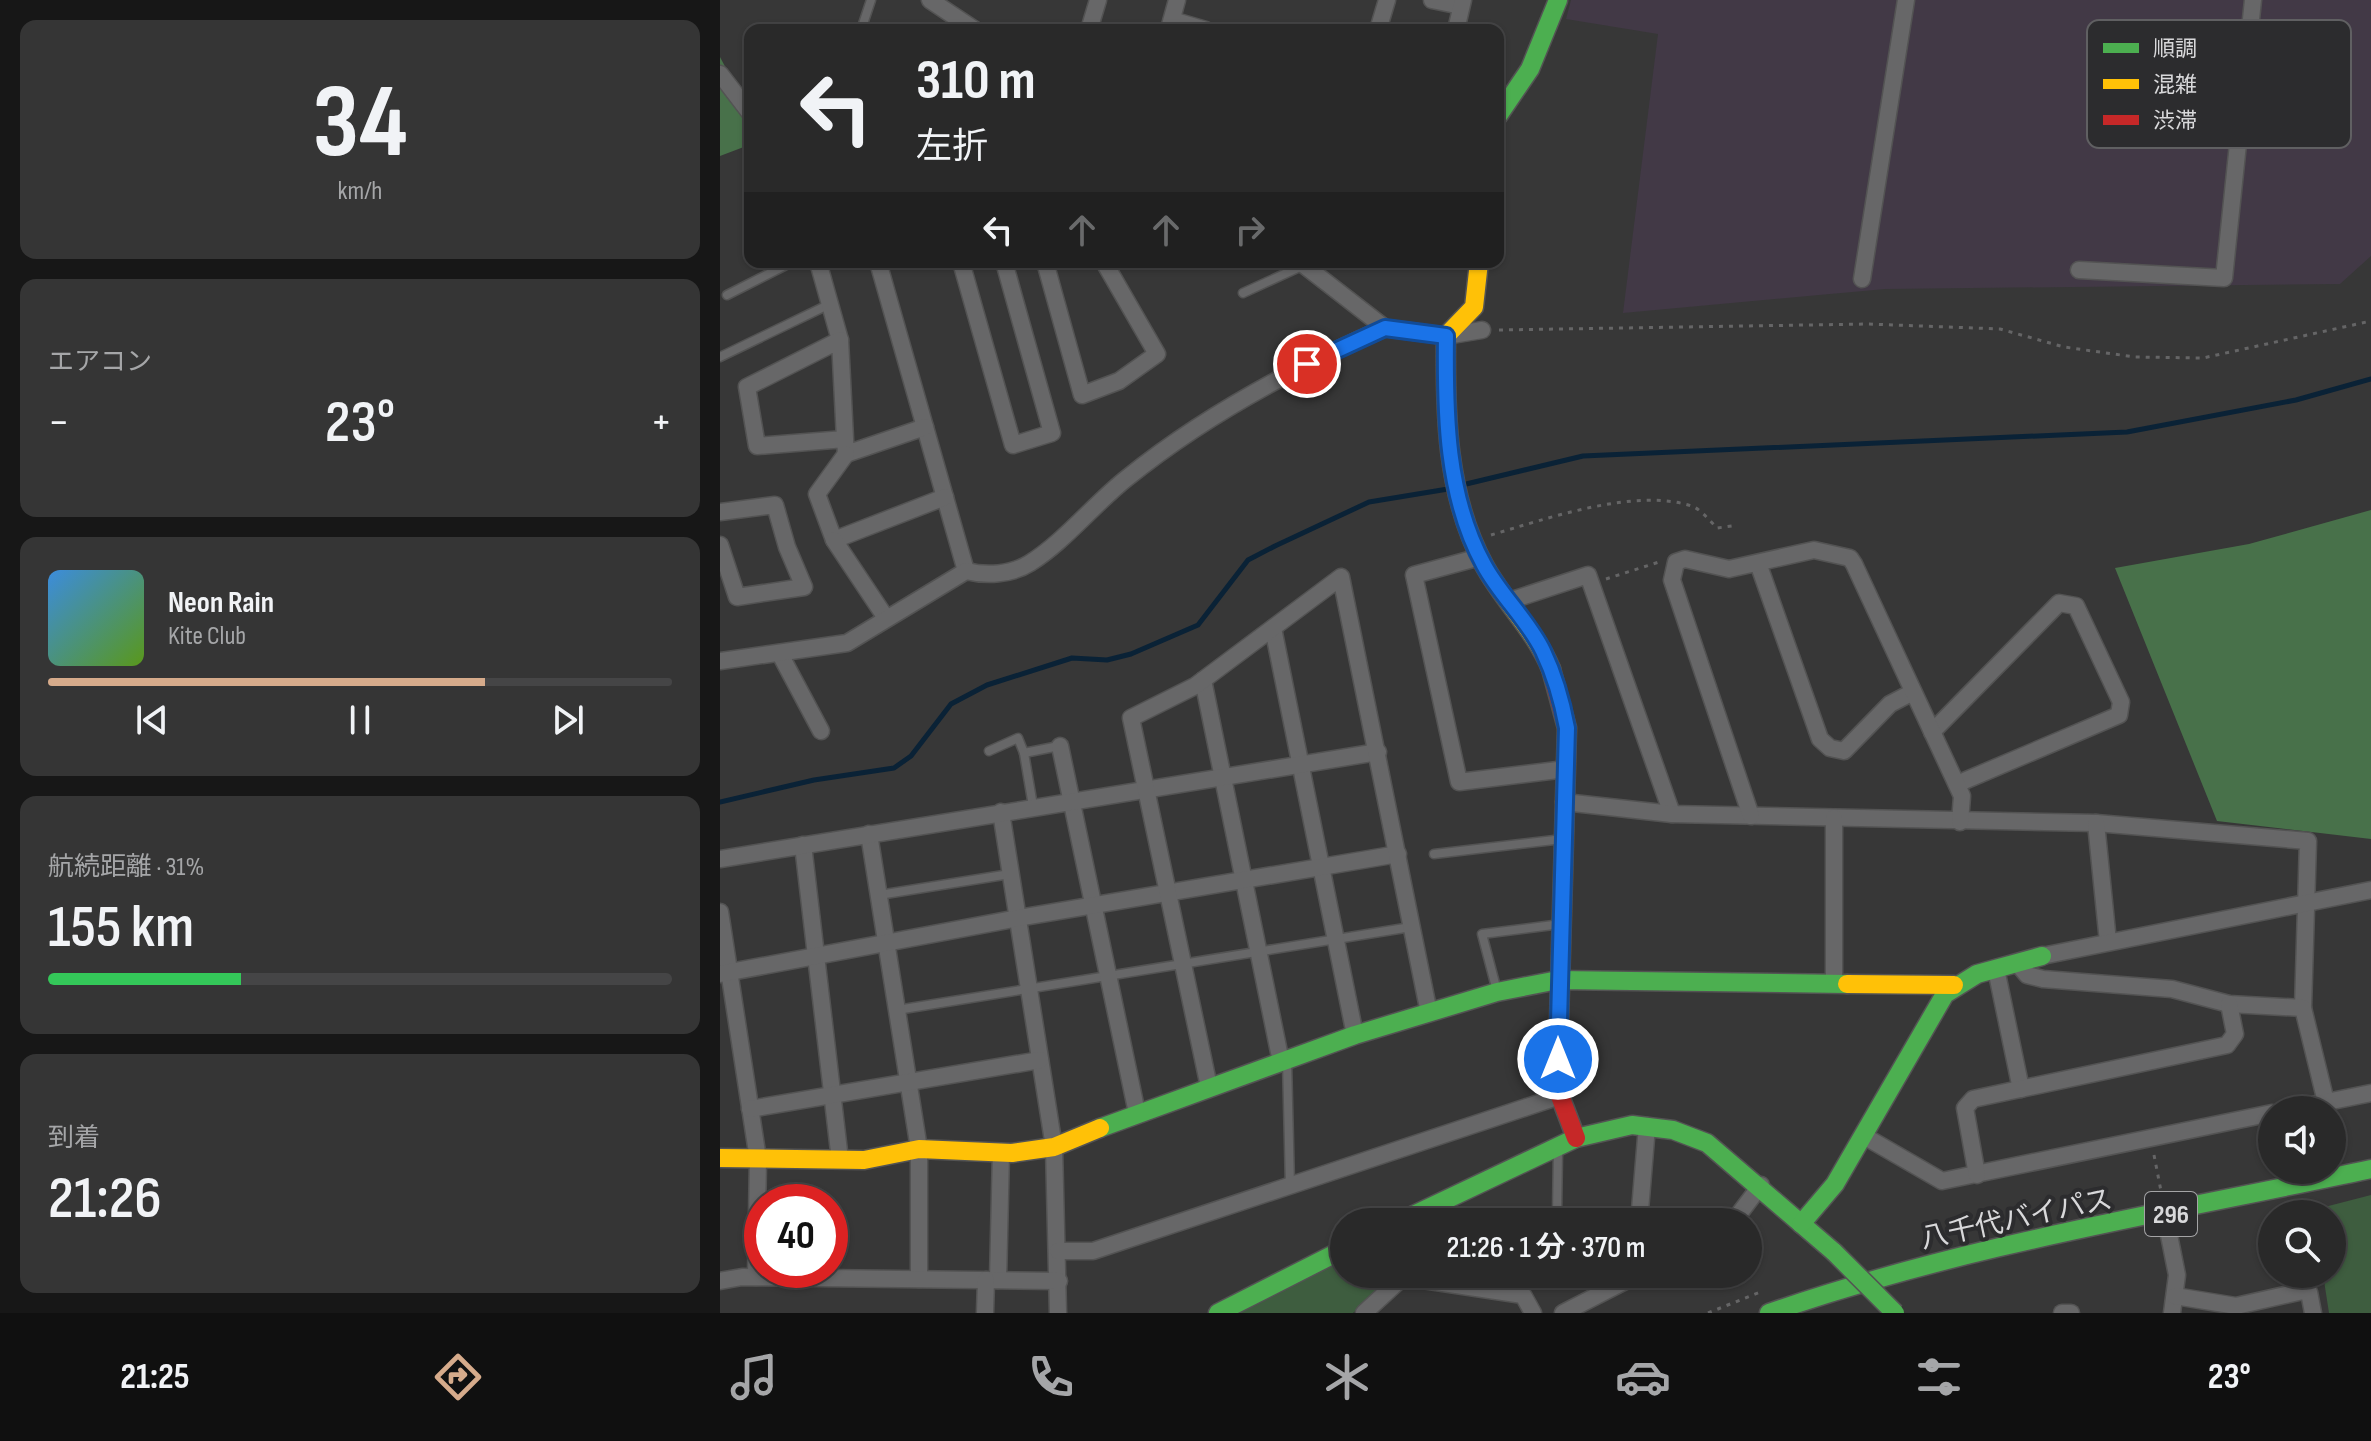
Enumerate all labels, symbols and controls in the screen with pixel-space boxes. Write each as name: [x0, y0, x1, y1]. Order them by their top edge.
legend: [2087, 20, 2351, 148]
text: 順調: [2153, 36, 2197, 63]
text: 310 m: [916, 48, 1036, 115]
icon: left: [784, 56, 888, 160]
text: 34: [312, 61, 408, 186]
text: 混雑: [2153, 72, 2197, 99]
text: 渋滞: [2153, 108, 2197, 135]
text: 左折: [916, 126, 988, 169]
text: km/h: [338, 176, 382, 207]
icon: left: [976, 208, 1020, 252]
icon: ahead: [1060, 208, 1104, 252]
icon: ahead: [1144, 208, 1188, 252]
icon: right: [1228, 208, 1272, 252]
pin: [1273, 330, 1341, 398]
icon: arrive: [1285, 342, 1329, 386]
text: エアコン: [48, 347, 152, 378]
text: 23°: [325, 387, 395, 459]
text: −: [48, 396, 70, 449]
text: +: [650, 396, 672, 449]
text: Neon Rain: [168, 585, 274, 621]
text: Kite Club: [168, 621, 246, 652]
icon: previous: [130, 698, 174, 742]
icon: pause: [338, 698, 382, 742]
icon: next: [546, 698, 590, 742]
text: 航続距離 · 31%: [48, 852, 204, 883]
text: 155 km: [48, 892, 194, 964]
position arrow: [1516, 1017, 1600, 1101]
map controls: [2258, 1096, 2346, 1288]
button: sound: [2258, 1096, 2346, 1184]
text: 到着: [48, 1123, 100, 1154]
text: 21:26: [48, 1163, 162, 1235]
street label: 八千代バイパス: [1917, 1183, 2115, 1256]
speed limit sign: 40: [744, 1184, 848, 1288]
road number: 296: [2145, 1192, 2197, 1236]
button: search: [2258, 1200, 2346, 1288]
text: 21:26 · 1 分 · 370 m: [1447, 1230, 1645, 1266]
icon: directions: [430, 1349, 486, 1405]
icon: music: [726, 1349, 782, 1405]
icon: phone: [1023, 1349, 1079, 1405]
icon: climate: [1319, 1349, 1375, 1405]
icon: car: [1615, 1349, 1671, 1405]
icon: filters: [1911, 1349, 1967, 1405]
text: 21:25: [120, 1356, 190, 1399]
text: 23°: [2208, 1356, 2251, 1399]

